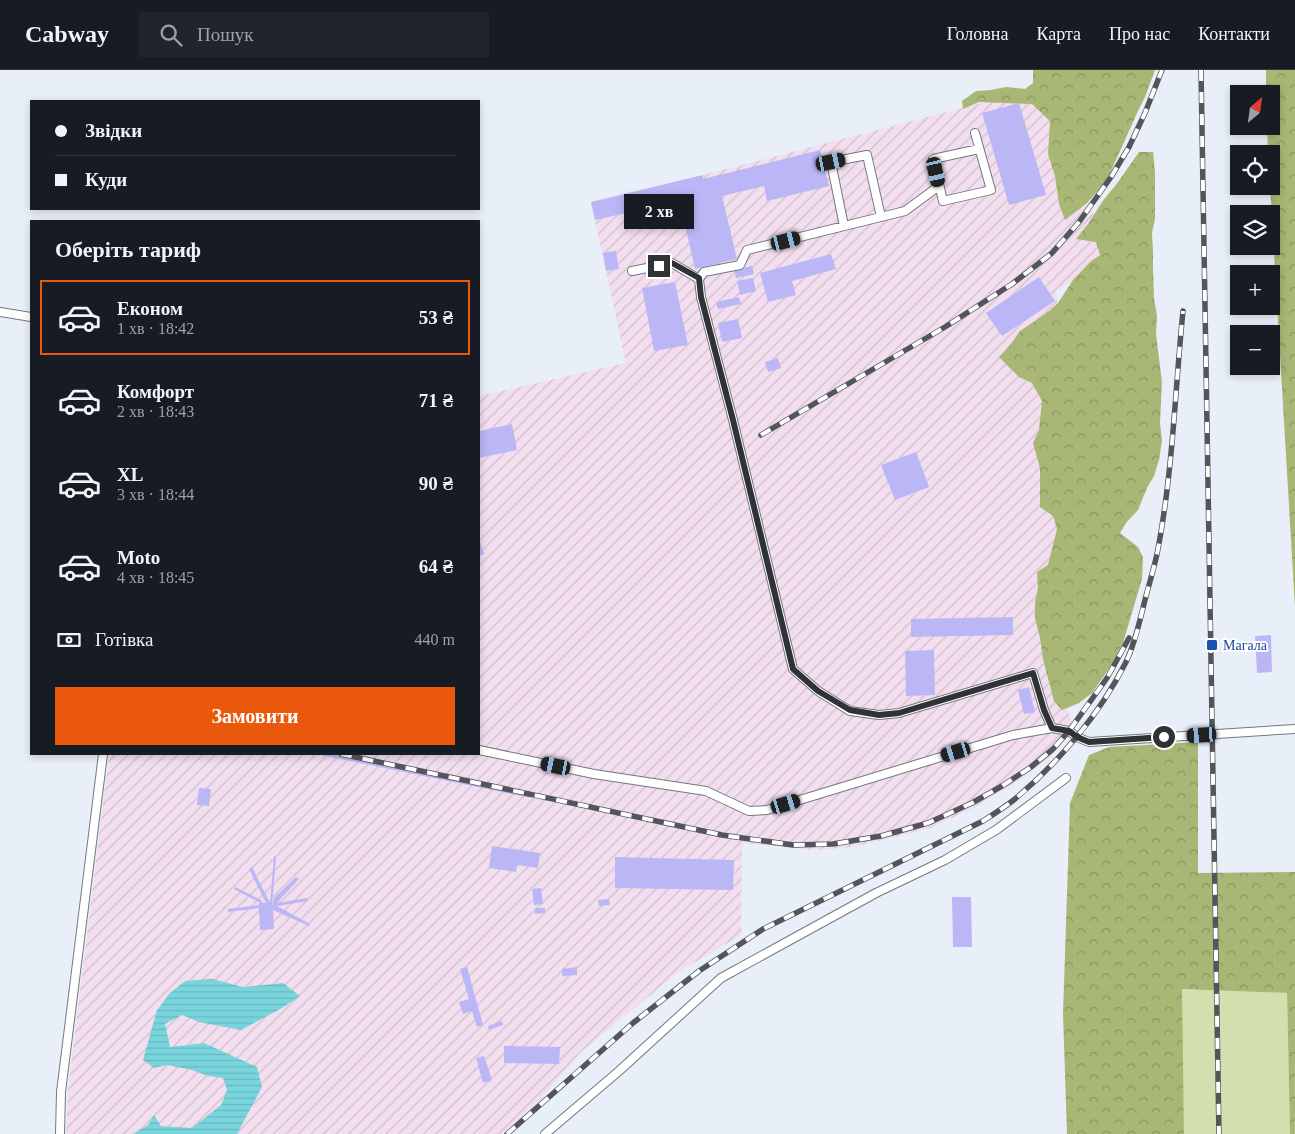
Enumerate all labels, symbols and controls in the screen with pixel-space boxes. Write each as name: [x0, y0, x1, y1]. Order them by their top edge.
search box: [139, 12, 489, 57]
text: Cabway: [25, 21, 109, 47]
icon: search: [157, 21, 185, 49]
text: Пошук: [197, 24, 254, 45]
text: Головна: [947, 24, 1008, 44]
text: Карта: [1036, 24, 1081, 44]
text: Про нас: [1109, 24, 1170, 44]
text: Контакти: [1198, 24, 1270, 44]
north arrow: [1230, 85, 1280, 135]
map controls: [1230, 85, 1280, 375]
text: Звідки: [85, 120, 142, 141]
button: locate: [1230, 145, 1280, 195]
car: [814, 152, 847, 172]
car: [925, 156, 946, 188]
text: Куди: [85, 169, 127, 190]
callout: 2 хв: [624, 194, 694, 228]
text: 2 хв: [645, 203, 673, 220]
button: layers: [1230, 205, 1280, 255]
car: [769, 230, 802, 252]
text: Оберіть тариф: [55, 237, 201, 262]
route end: [648, 255, 670, 277]
button: +: [1230, 265, 1280, 315]
icon: car: [57, 295, 102, 340]
text: Економ: [117, 298, 183, 319]
text: 53 ₴: [419, 307, 453, 328]
text: 1 хв · 18:42: [117, 320, 194, 337]
button: −: [1230, 325, 1280, 375]
icon: car: [57, 378, 102, 423]
text: Комфорт: [117, 381, 194, 402]
text: 71 ₴: [419, 390, 453, 411]
text: 2 хв · 18:43: [117, 403, 194, 420]
icon: car: [57, 461, 102, 506]
text: XL: [117, 464, 143, 485]
text: 90 ₴: [419, 473, 453, 494]
text: 3 хв · 18:44: [117, 486, 194, 503]
icon: car: [57, 544, 102, 589]
text: Moto: [117, 547, 160, 568]
text: 64 ₴: [419, 556, 453, 577]
text: 4 хв · 18:45: [117, 569, 194, 586]
icon: cash: [55, 626, 83, 654]
text: Готівка: [95, 629, 154, 650]
text: 440 m: [415, 631, 455, 648]
marker: Магала: [1205, 638, 1219, 652]
place label: Магала: [1223, 638, 1268, 653]
button: Замовити: [55, 687, 455, 745]
route start: [1153, 726, 1175, 748]
car: [1186, 727, 1217, 743]
car: [939, 740, 972, 764]
car: [539, 756, 572, 776]
car: [769, 792, 802, 816]

